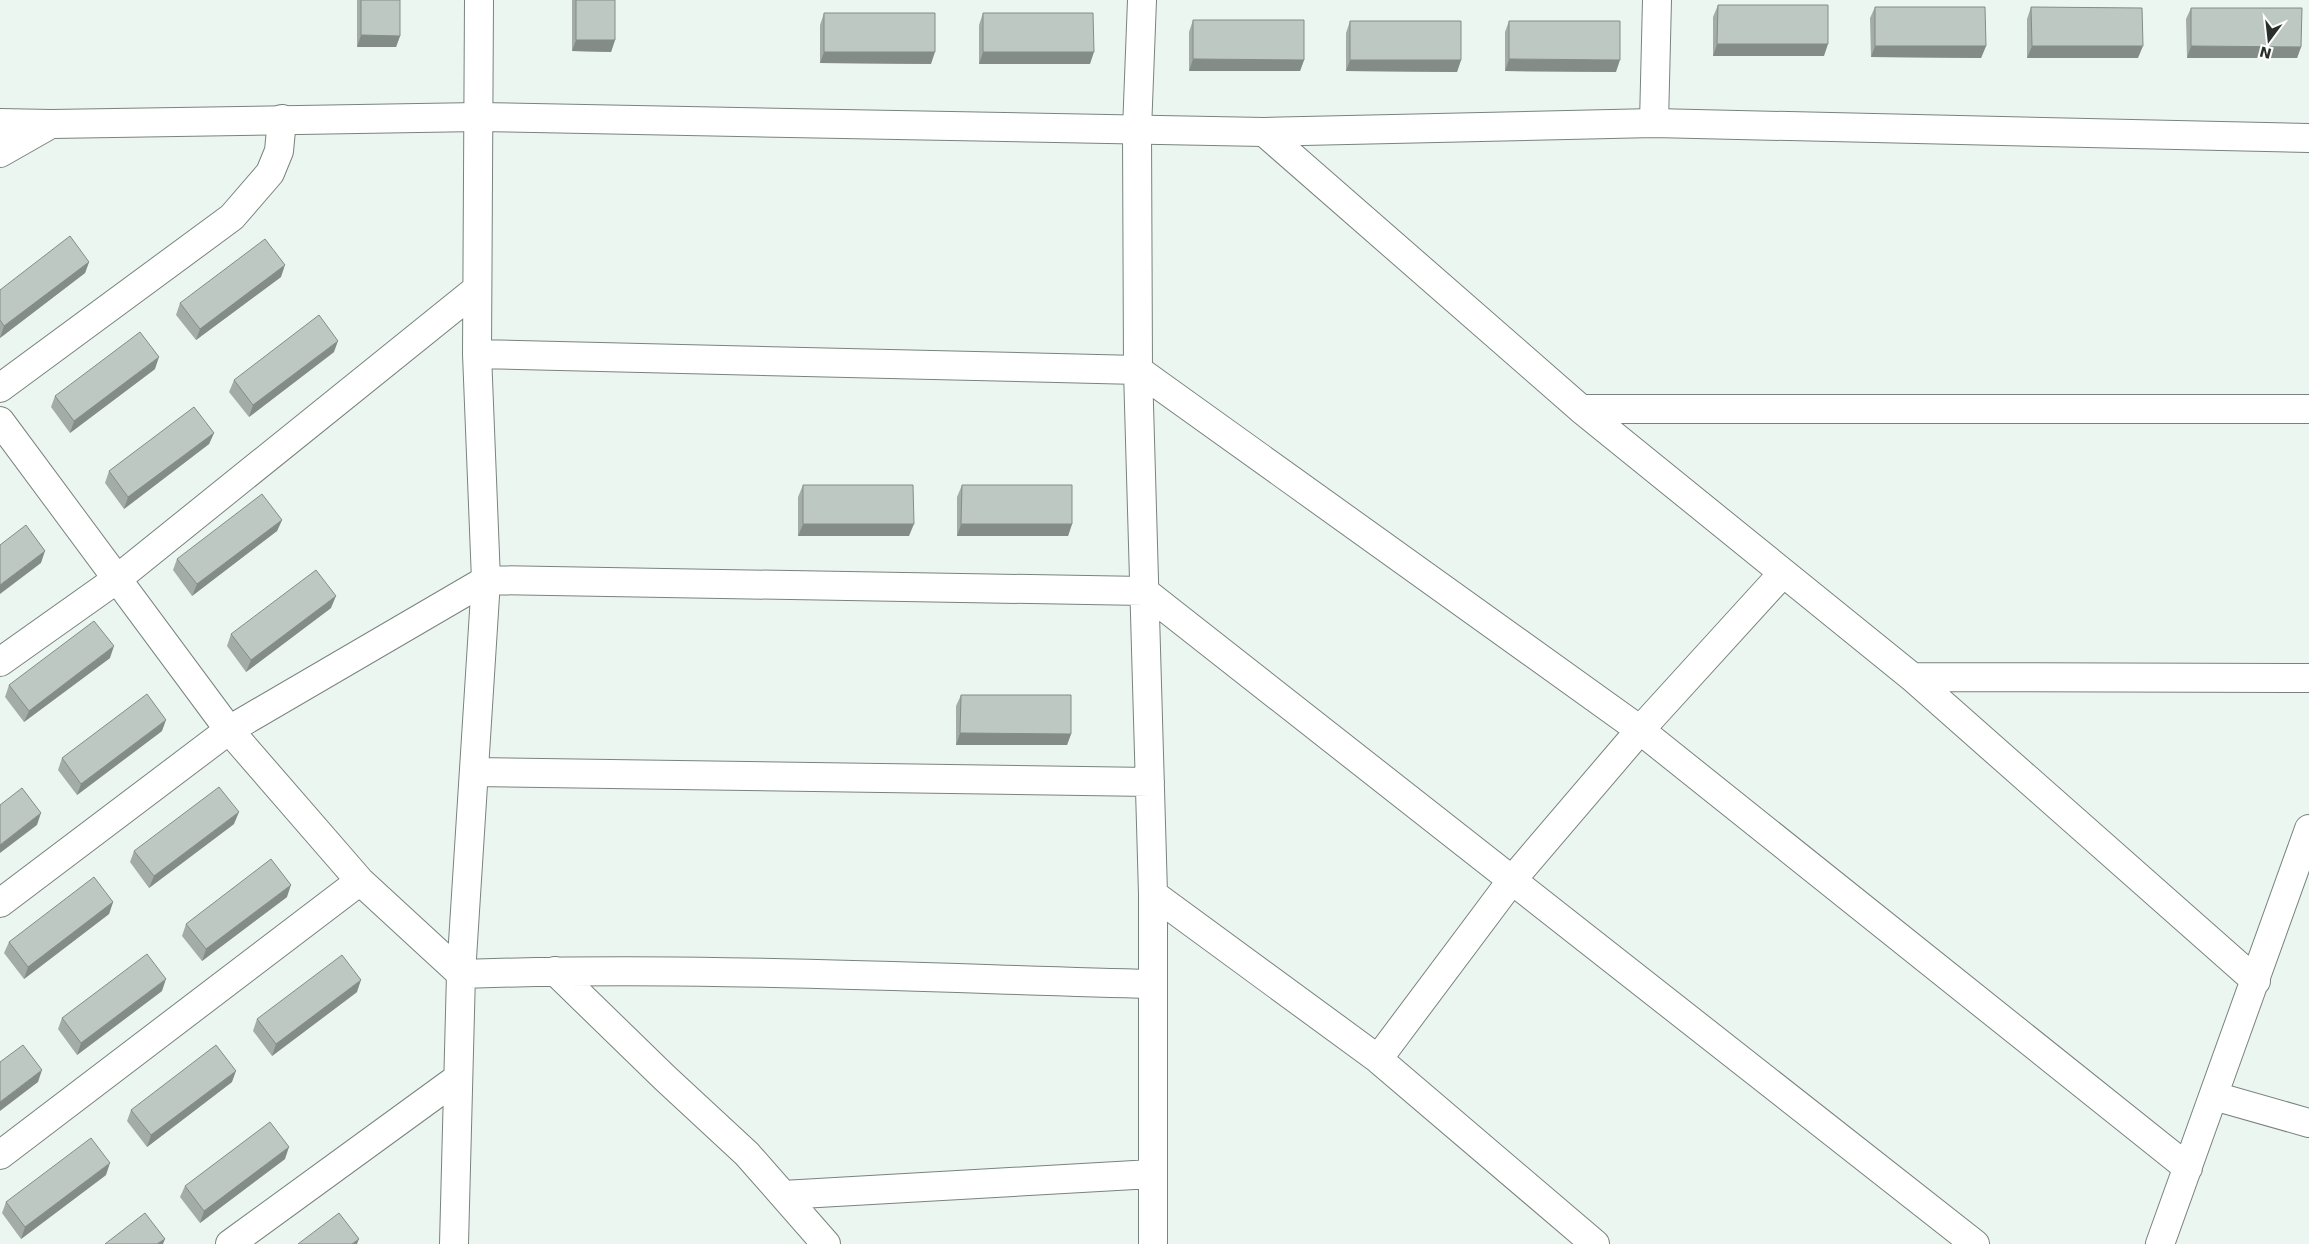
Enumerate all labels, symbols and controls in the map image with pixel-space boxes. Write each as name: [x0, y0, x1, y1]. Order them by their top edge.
north arrow: [2244, 15, 2294, 65]
text: N: [2258, 43, 2273, 62]

